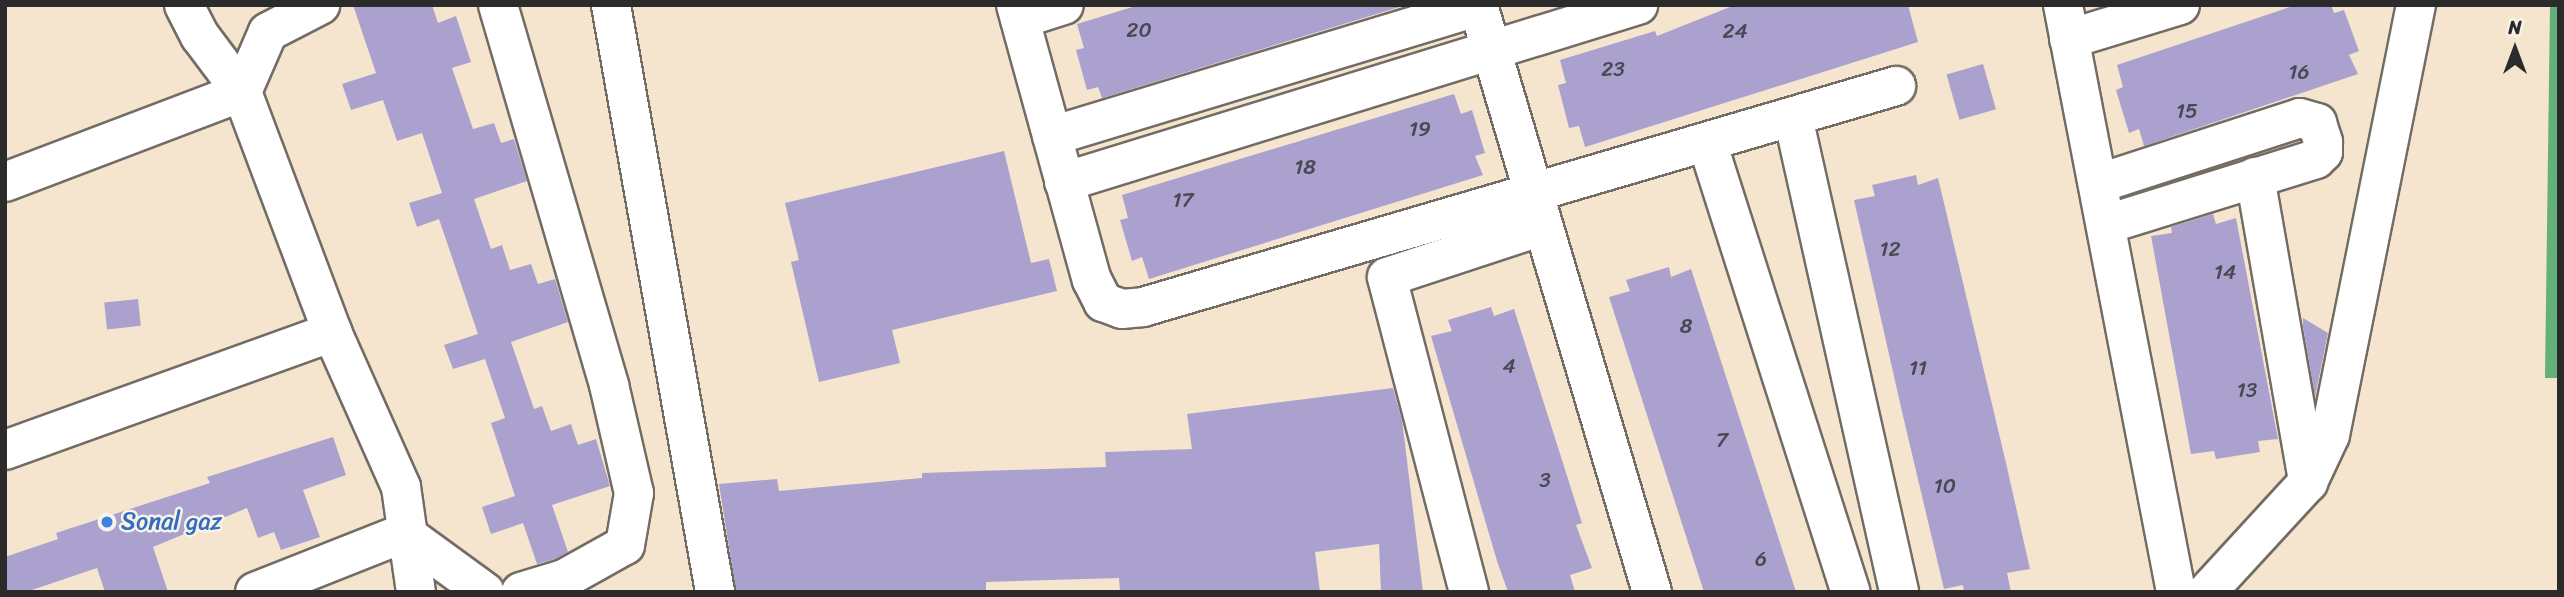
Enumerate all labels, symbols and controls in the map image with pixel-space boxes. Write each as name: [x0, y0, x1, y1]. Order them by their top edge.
text: N: [2508, 11, 2522, 44]
north arrow: [2480, 14, 2550, 84]
house number: 20: [1126, 17, 1152, 43]
house number: 24: [1722, 18, 1748, 44]
house number: 23: [1601, 56, 1625, 82]
house number: 16: [2289, 59, 2309, 85]
house number: 15: [2176, 98, 2198, 124]
house number: 19: [1409, 116, 1431, 142]
house number: 18: [1294, 154, 1316, 180]
house number: 17: [1173, 187, 1193, 213]
house number: 12: [1879, 236, 1901, 262]
house number: 14: [2214, 259, 2236, 285]
house number: 8: [1680, 313, 1692, 339]
house number: 4: [1502, 353, 1516, 379]
house number: 11: [1909, 355, 1927, 381]
house number: 13: [2237, 377, 2257, 403]
house number: 7: [1716, 427, 1728, 453]
house number: 3: [1539, 467, 1551, 493]
house number: 10: [1934, 473, 1956, 499]
place label: Sonal gaz: [121, 508, 222, 536]
marker: Sonal gaz: [99, 514, 115, 530]
house number: 6: [1755, 546, 1767, 572]

